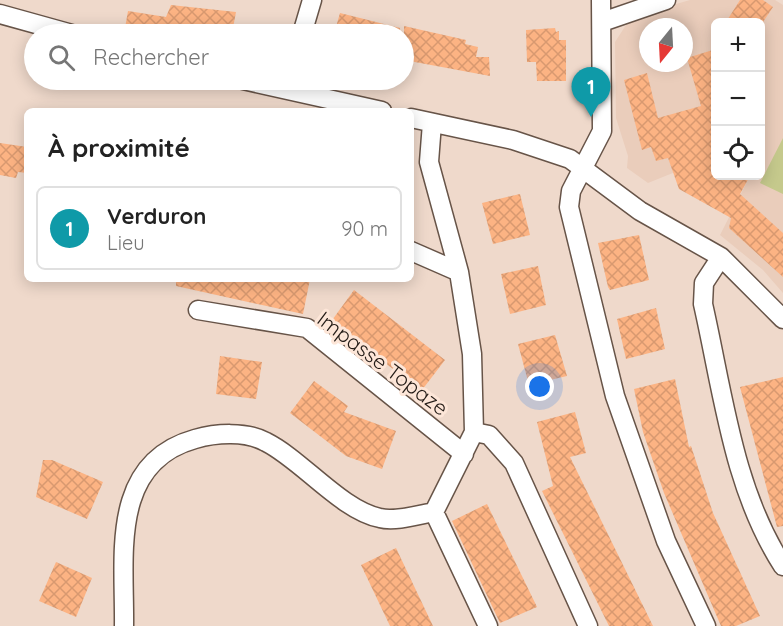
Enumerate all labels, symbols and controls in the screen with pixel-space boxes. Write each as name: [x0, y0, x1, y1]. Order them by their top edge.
north arrow: [639, 18, 693, 72]
map controls: [711, 18, 765, 180]
button: +: [711, 18, 765, 72]
search box: [24, 24, 414, 90]
icon: search: [45, 41, 78, 74]
text: Rechercher: [93, 43, 209, 71]
pin: 1: [572, 68, 610, 117]
button: −: [711, 72, 765, 126]
button: locate: [711, 126, 765, 180]
text: À proximité: [48, 131, 190, 164]
text: Verduron: [107, 202, 206, 230]
text: 1: [66, 216, 73, 241]
text: 90 m: [341, 216, 388, 241]
text: Lieu: [107, 230, 145, 255]
street label: Impasse Topaze: [312, 305, 454, 421]
your location: [525, 372, 554, 401]

